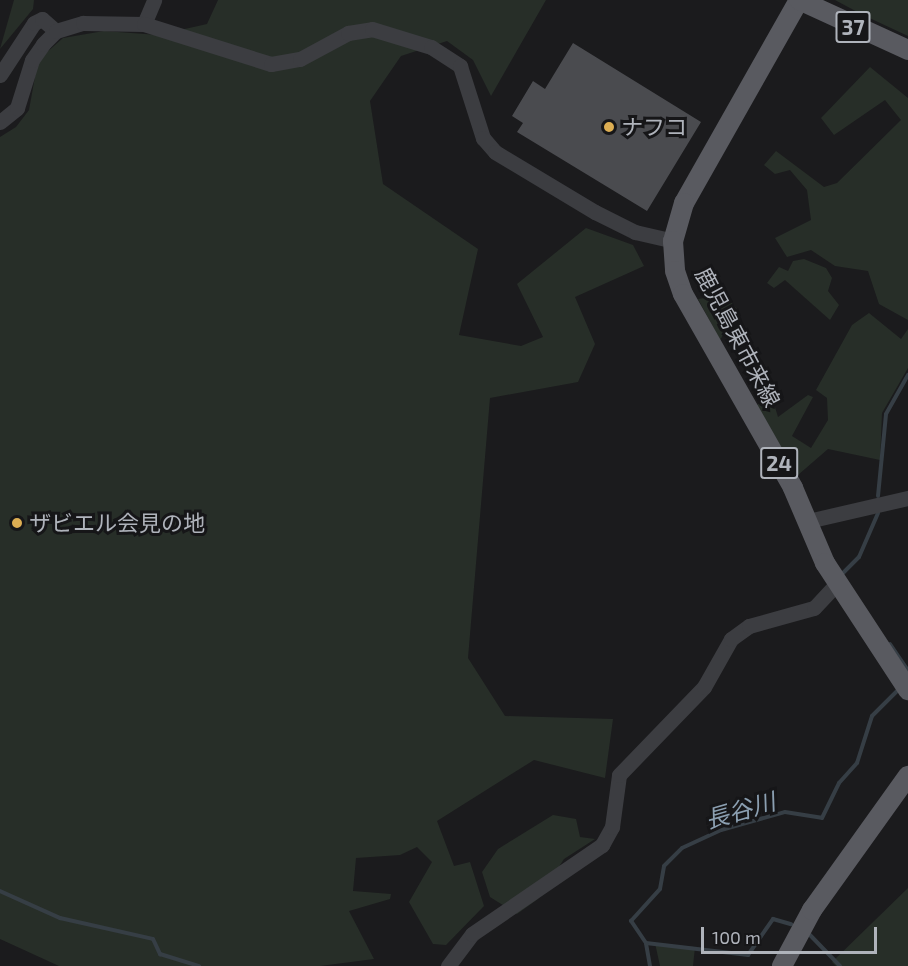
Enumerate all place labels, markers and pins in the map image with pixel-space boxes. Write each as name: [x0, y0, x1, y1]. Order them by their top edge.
place label: ナフコ: [621, 114, 687, 140]
marker: ナフコ: [602, 120, 616, 134]
place label: ザビエル会見の地: [29, 510, 205, 536]
marker: ザビエル会見の地: [10, 516, 24, 530]

